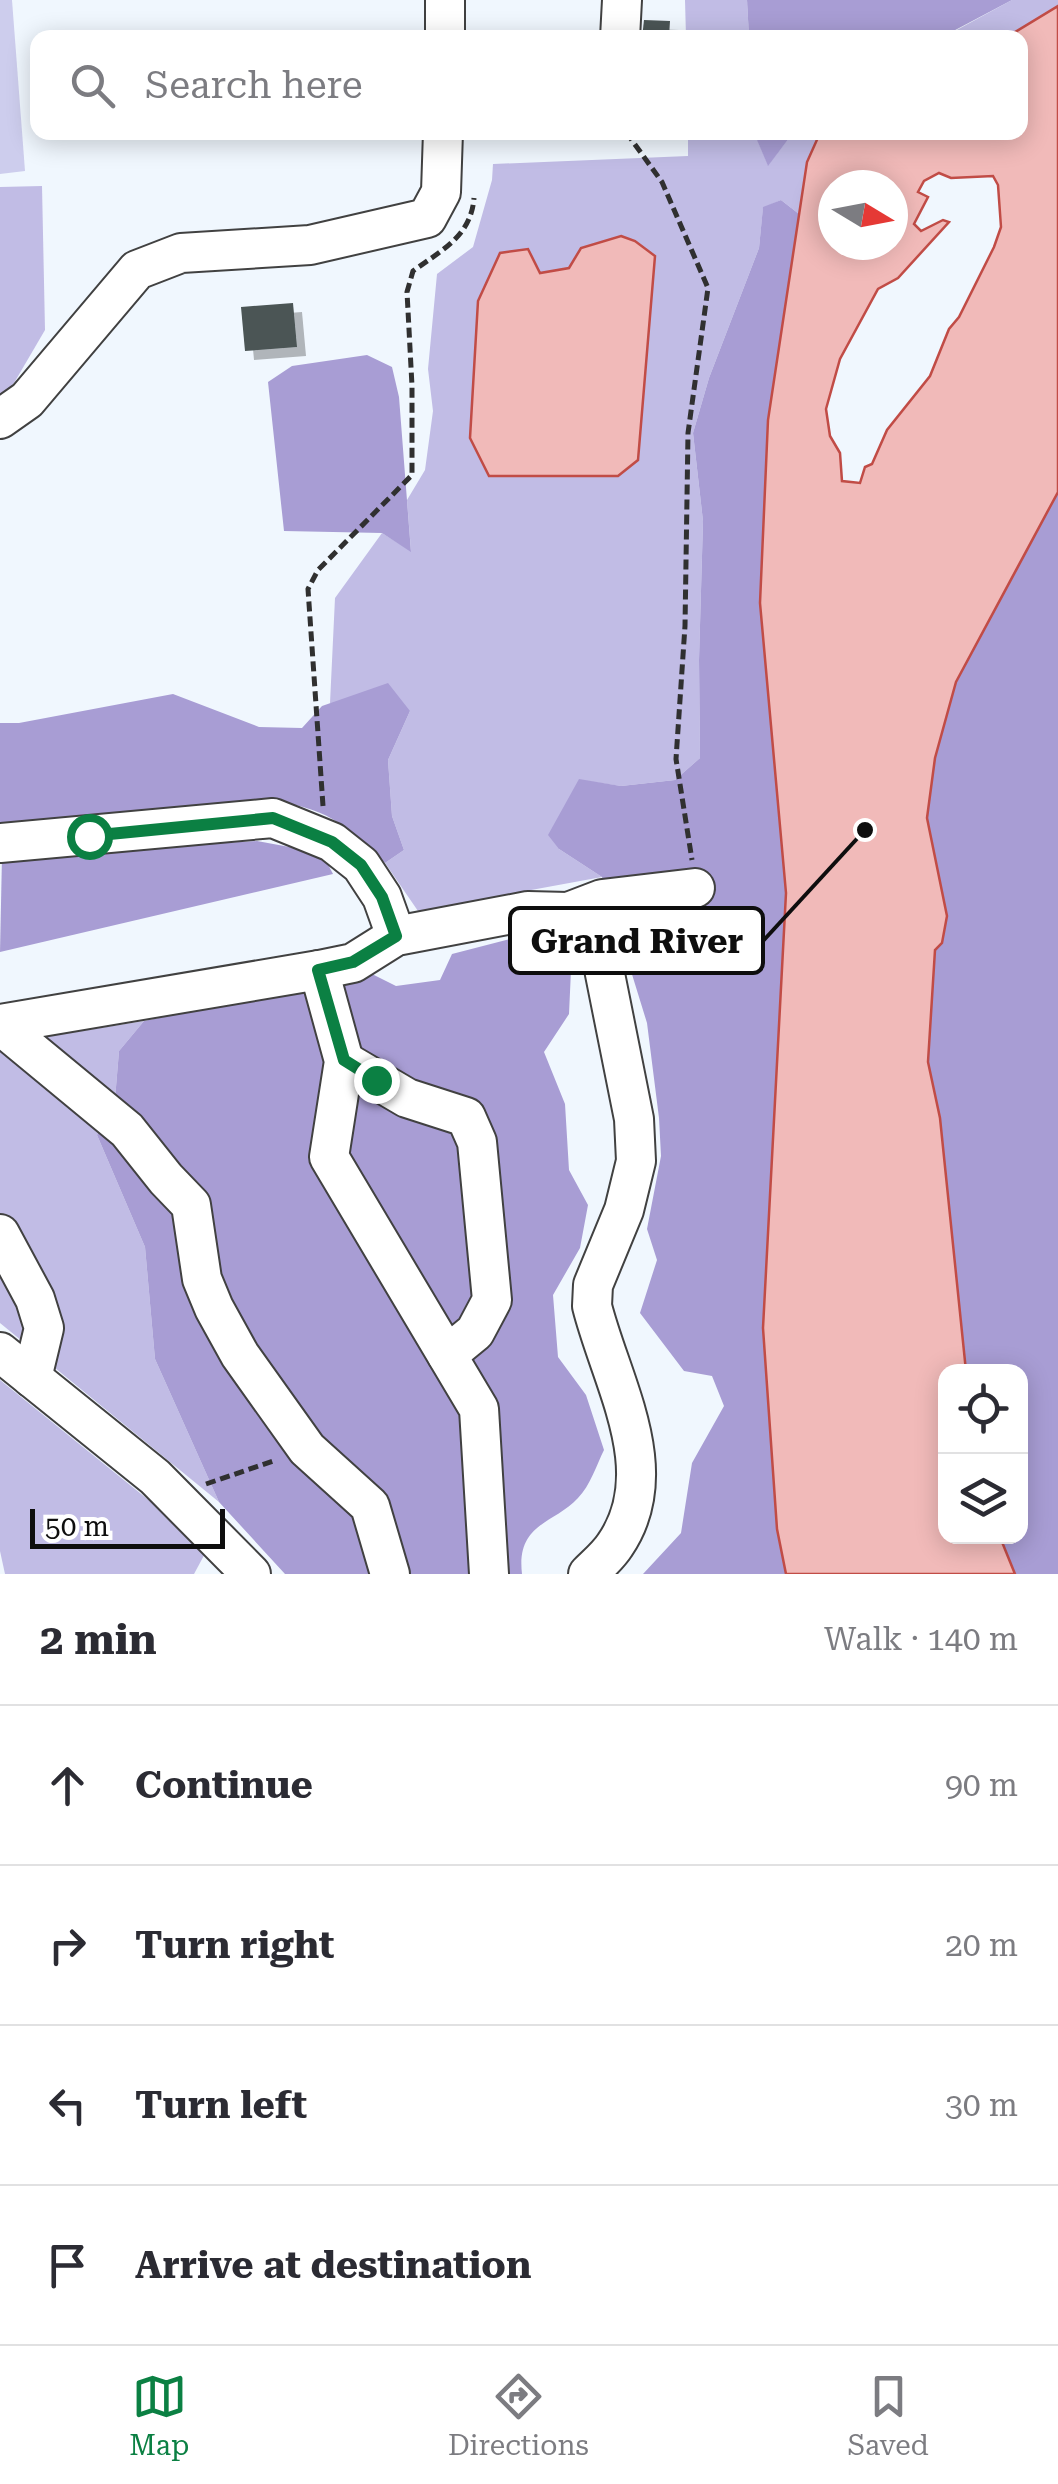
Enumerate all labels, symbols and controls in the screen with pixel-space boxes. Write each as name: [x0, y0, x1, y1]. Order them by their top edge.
search box: [30, 30, 1028, 140]
icon: search: [65, 58, 120, 113]
text: Search here: [145, 63, 363, 107]
north arrow: [818, 170, 908, 260]
route start: [67, 814, 113, 860]
callout: Grand River: [510, 908, 763, 973]
text: Grand River: [530, 921, 744, 962]
route end: [354, 1058, 400, 1104]
map controls: [938, 1364, 1028, 1544]
button: locate: [938, 1364, 1028, 1454]
button: layers: [938, 1454, 1028, 1544]
scale bar: [30, 1504, 225, 1548]
text: 50 m: [45, 1510, 109, 1543]
text: 2 min: [40, 1615, 157, 1664]
text: Walk · 140 m: [824, 1620, 1018, 1658]
icon: ahead: [40, 1758, 95, 1813]
text: Continue: [135, 1763, 313, 1807]
text: 90 m: [945, 1766, 1018, 1804]
icon: right: [40, 1918, 95, 1973]
text: Turn right: [135, 1923, 334, 1967]
text: 20 m: [945, 1926, 1018, 1964]
icon: left: [40, 2078, 95, 2133]
text: Turn left: [135, 2083, 307, 2127]
text: 30 m: [945, 2086, 1018, 2124]
icon: arrive: [40, 2238, 95, 2293]
text: Arrive at destination: [135, 2243, 531, 2287]
tab: Map: [129, 2369, 189, 2462]
tab: Directions: [448, 2369, 589, 2462]
tab: Saved: [847, 2369, 929, 2462]

